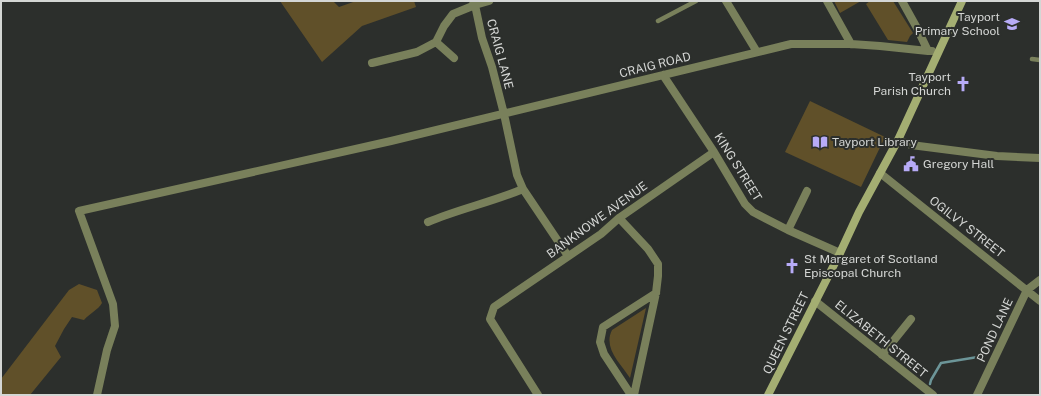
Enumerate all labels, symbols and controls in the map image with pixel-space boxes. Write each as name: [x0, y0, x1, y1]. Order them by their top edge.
place label: Tayport Primary School: [915, 10, 1000, 38]
school or university icon: Tayport Primary School: [1003, 15, 1021, 33]
street label: CRAIG LANE: [484, 17, 516, 91]
street label: CRAIG ROAD: [618, 49, 692, 81]
place label: Tayport Parish Church: [873, 70, 951, 98]
church icon: Tayport Parish Church: [954, 75, 972, 93]
street label: KING STREET: [711, 130, 765, 204]
library icon: Tayport Library: [811, 133, 829, 151]
place label: Tayport Library: [832, 135, 917, 149]
public building icon: Gregory Hall: [902, 155, 920, 173]
place label: Gregory Hall: [923, 157, 995, 171]
street label: BANKNOWE AVENUE: [544, 179, 650, 261]
street label: OGILVY STREET: [927, 193, 1007, 261]
place label: St Margaret of Scotland Episcopal Church: [804, 252, 938, 280]
church icon: St Margaret of Scotland Episcopal Church: [783, 257, 801, 275]
street label: QUEEN STREET: [760, 290, 812, 376]
street label: POND LANE: [974, 296, 1016, 364]
street label: ELIZABETH STREET: [832, 298, 930, 380]

